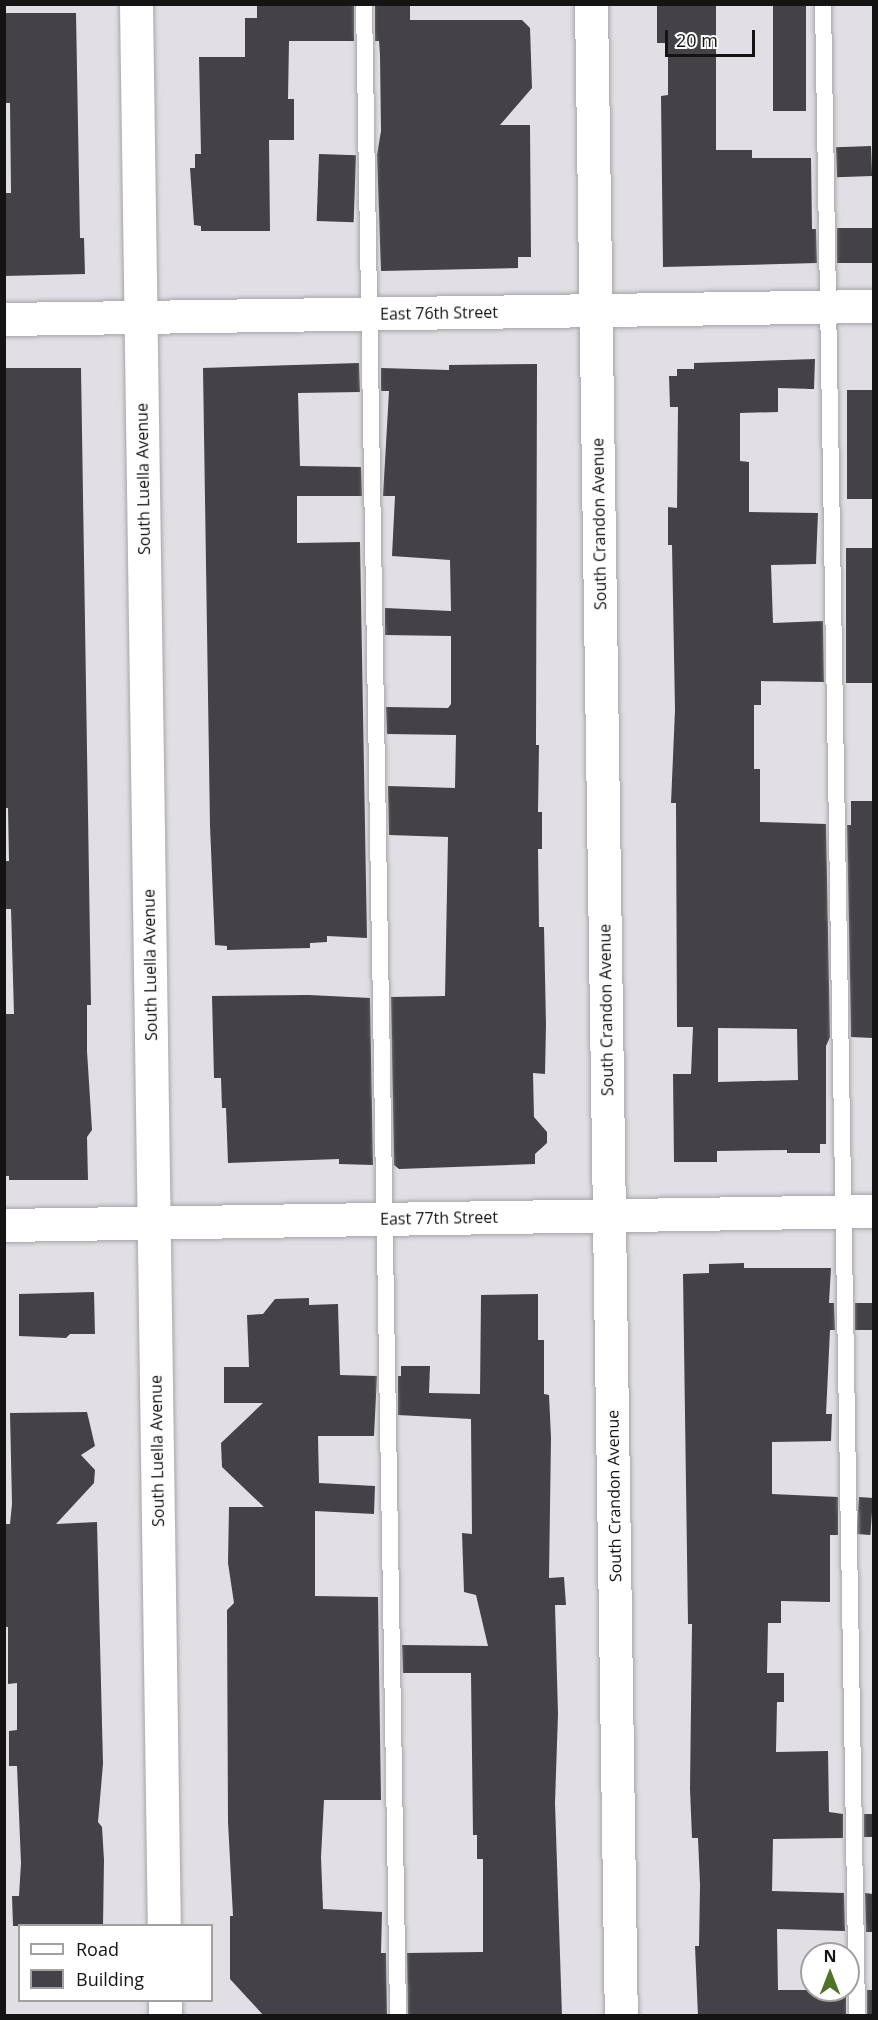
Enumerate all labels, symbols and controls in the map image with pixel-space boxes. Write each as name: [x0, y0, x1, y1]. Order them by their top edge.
scale bar: [668, 18, 758, 56]
text: 20 m: [676, 28, 718, 52]
street label: East 76th Street: [380, 302, 498, 324]
street label: South Luella Avenue: [132, 403, 154, 555]
street label: South Crandon Avenue: [588, 438, 610, 610]
street label: South Luella Avenue: [139, 889, 161, 1041]
street label: South Crandon Avenue: [595, 924, 617, 1096]
street label: East 77th Street: [380, 1207, 498, 1229]
street label: South Luella Avenue: [146, 1375, 168, 1527]
street label: South Crandon Avenue: [603, 1410, 625, 1582]
legend: [18, 1924, 213, 2002]
text: Road: [76, 1937, 119, 1961]
north arrow: [800, 1942, 860, 2002]
text: N: [823, 1945, 837, 1967]
text: Building: [76, 1967, 144, 1991]

